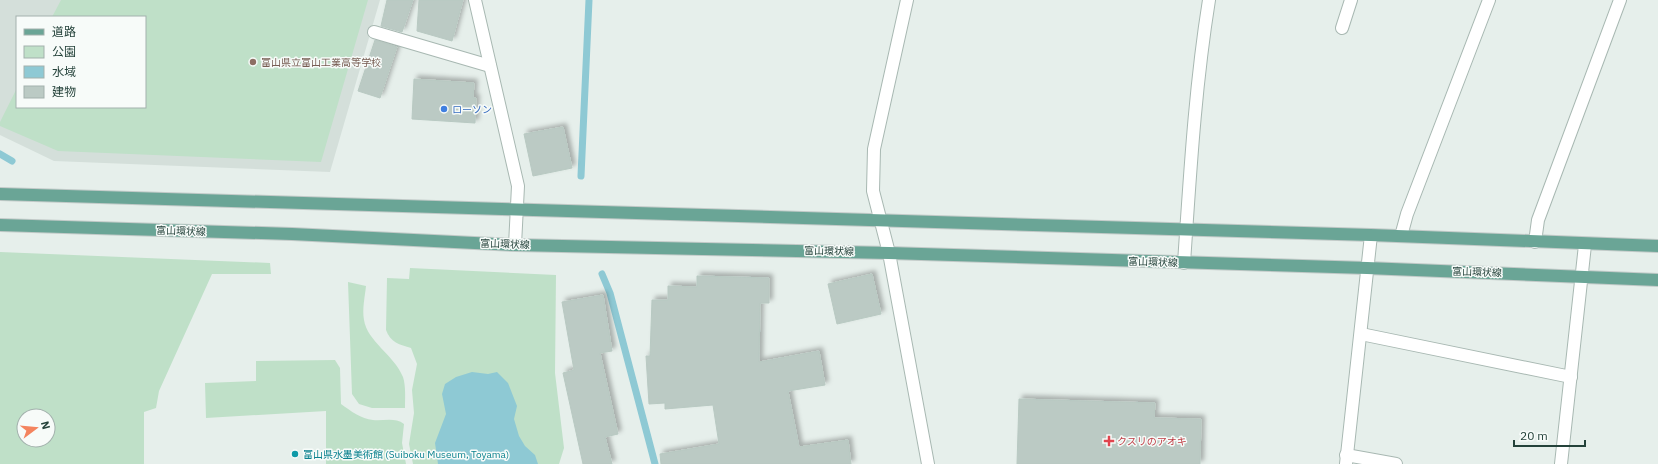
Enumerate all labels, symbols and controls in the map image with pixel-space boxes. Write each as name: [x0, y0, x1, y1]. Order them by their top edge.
legend: [16, 16, 146, 108]
text: 道路: [52, 24, 76, 39]
text: 公園: [52, 44, 76, 59]
place label: 富山県立富山工業高等学校: [261, 56, 381, 69]
marker: 富山県立富山工業高等学校: [248, 57, 258, 67]
text: 水域: [52, 64, 76, 79]
text: 建物: [52, 84, 76, 99]
place label: ローソン: [452, 103, 492, 116]
marker: ローソン: [439, 104, 449, 114]
street label: 富山環状線: [156, 224, 206, 238]
street label: 富山環状線: [480, 237, 530, 251]
street label: 富山環状線: [804, 244, 854, 258]
street label: 富山環状線: [1128, 255, 1178, 269]
street label: 富山環状線: [1452, 265, 1502, 279]
north arrow: [16, 408, 56, 448]
text: N: [38, 419, 53, 431]
scale bar: [1514, 422, 1585, 448]
text: 20 m: [1520, 428, 1548, 443]
place label: クスリのアオキ: [1117, 435, 1187, 448]
marker: クスリのアオキ: [1104, 436, 1114, 446]
place label: 富山県水墨美術館 (Suiboku Museum, Toyama): [303, 448, 509, 461]
marker: 富山県水墨美術館 (Suiboku Museum, Toyama): [290, 449, 300, 459]

